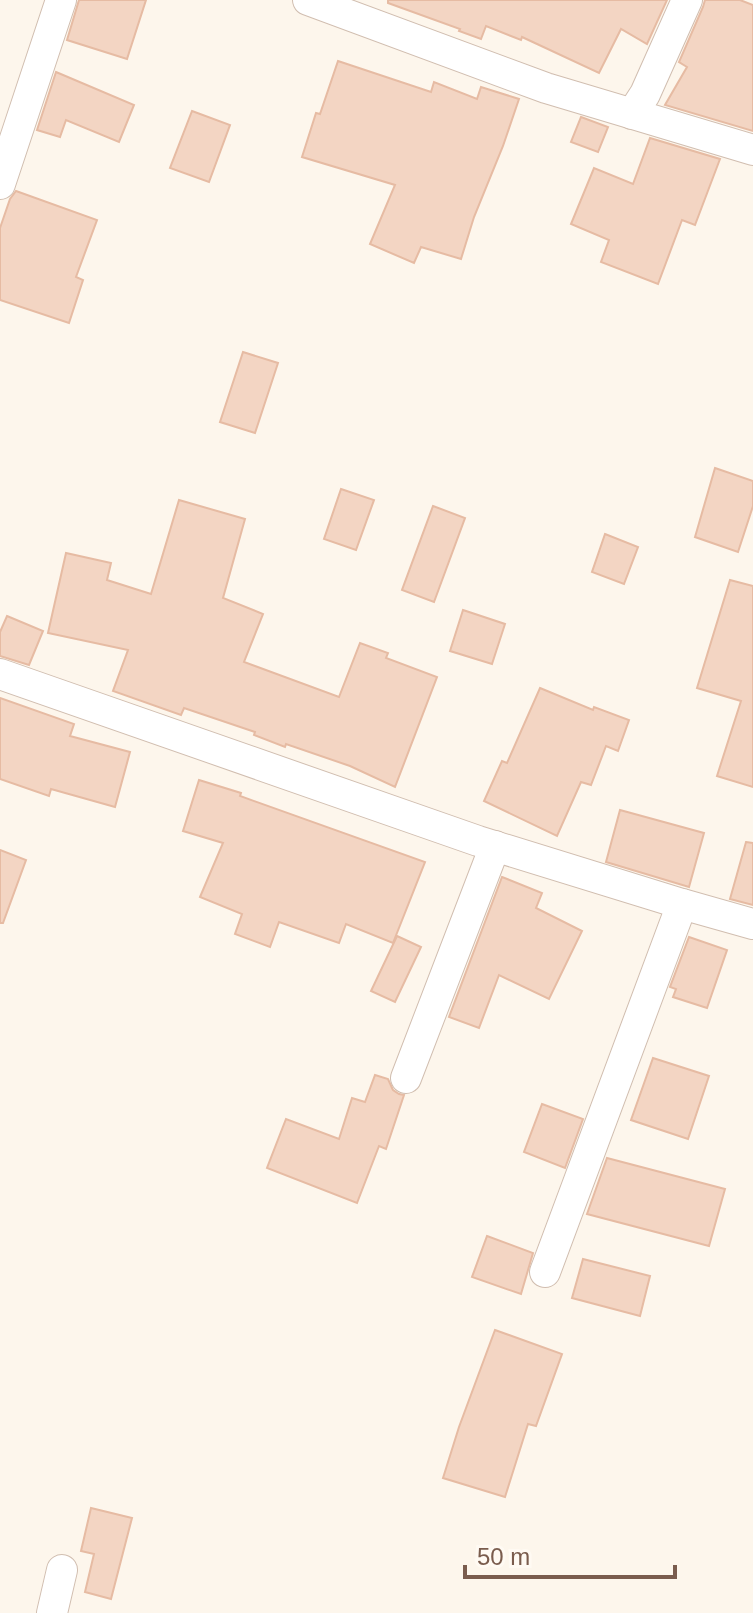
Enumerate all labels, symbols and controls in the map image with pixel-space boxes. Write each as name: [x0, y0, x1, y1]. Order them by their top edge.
scale bar: [465, 1529, 675, 1579]
text: 50 m: [477, 1543, 530, 1570]

